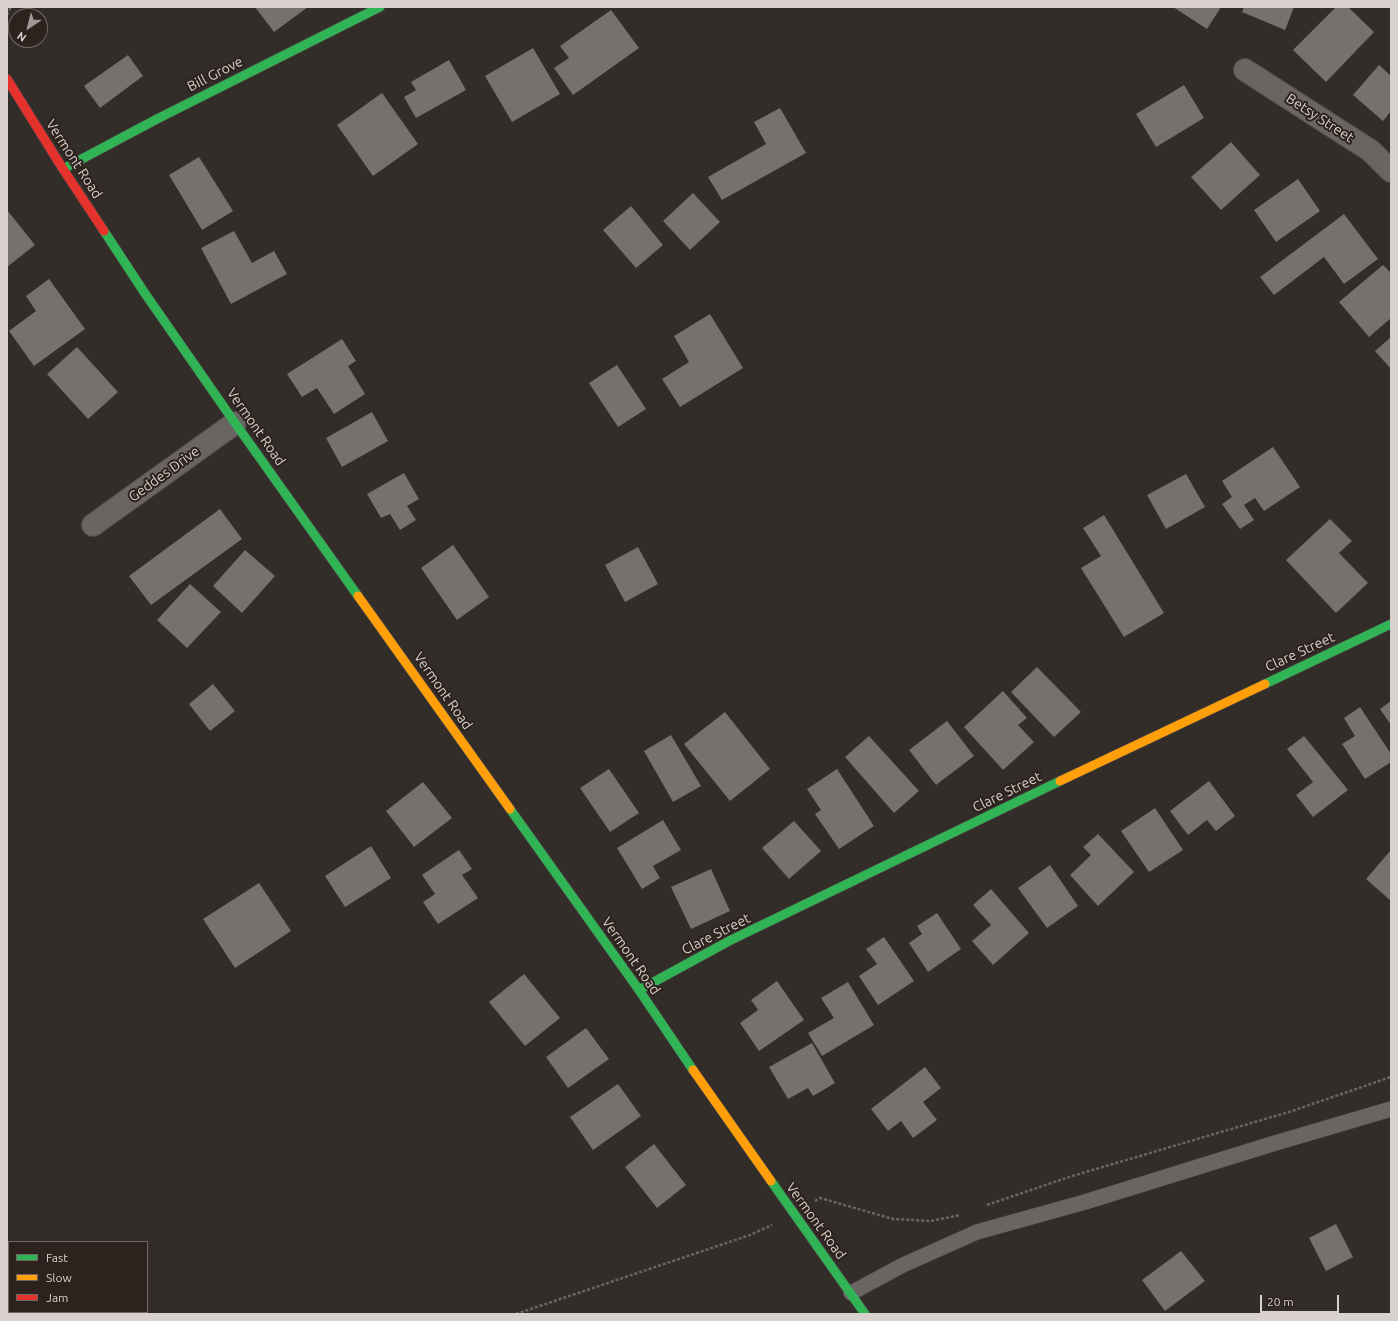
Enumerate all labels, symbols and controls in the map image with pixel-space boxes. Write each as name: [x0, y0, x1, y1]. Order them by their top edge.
north arrow: [8, 8, 48, 48]
text: N: [15, 30, 28, 44]
street label: Bill Grove: [184, 53, 246, 95]
street label: Betsy Street: [1283, 90, 1357, 146]
street label: Vermont Road: [42, 116, 106, 202]
street label: Vermont Road: [223, 385, 289, 469]
street label: Geddes Drive: [125, 443, 203, 505]
street label: Clare Street: [1263, 629, 1337, 675]
street label: Vermont Road: [410, 649, 476, 733]
street label: Clare Street: [970, 768, 1044, 816]
street label: Clare Street: [679, 910, 753, 958]
street label: Vermont Road: [598, 914, 664, 998]
street label: Vermont Road: [783, 1179, 849, 1263]
legend: [8, 1241, 148, 1313]
text: Fast: [46, 1251, 68, 1264]
text: Slow: [46, 1271, 72, 1284]
scale bar: [1262, 1287, 1341, 1313]
text: Jam: [46, 1291, 68, 1304]
text: 20 m: [1267, 1295, 1294, 1308]

